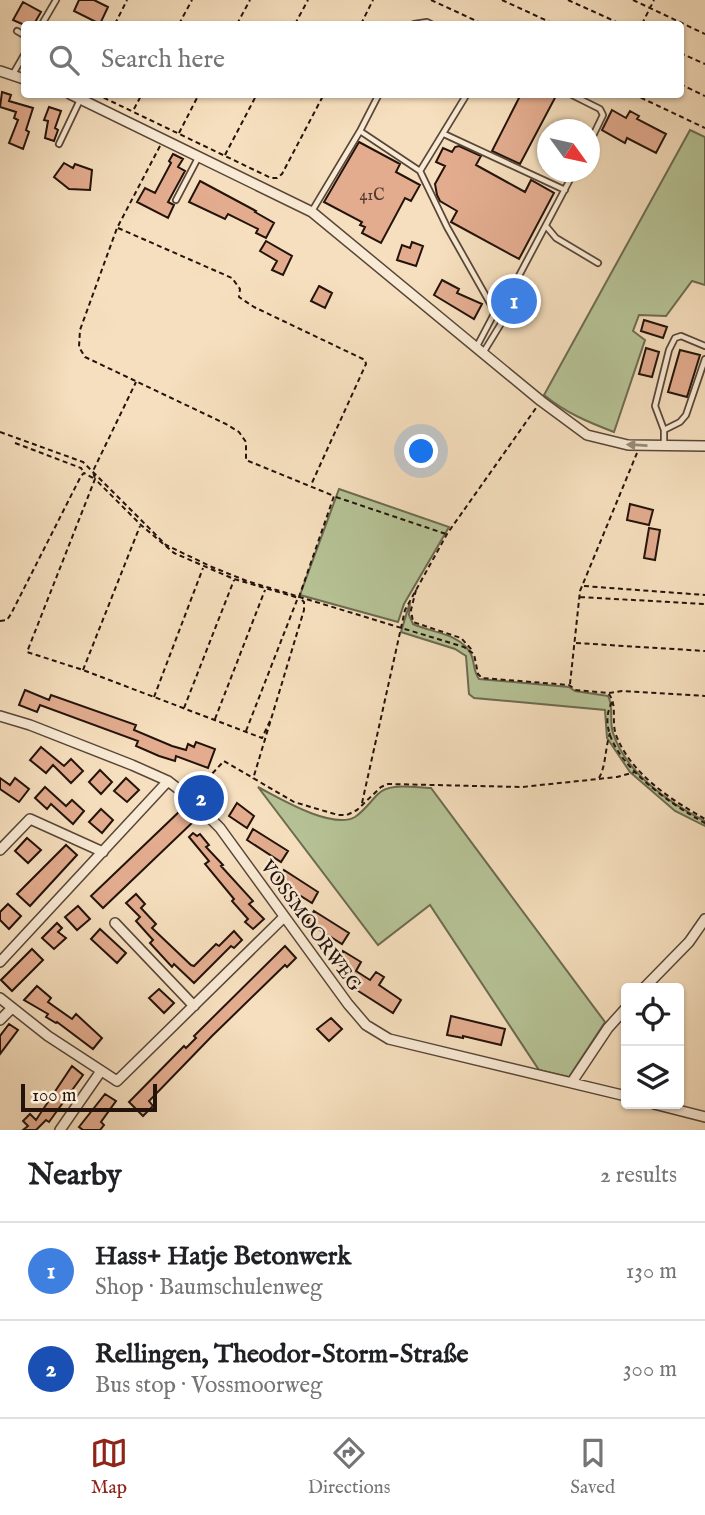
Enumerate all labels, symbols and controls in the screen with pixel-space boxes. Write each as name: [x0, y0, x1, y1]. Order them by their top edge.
search box: [21, 21, 684, 98]
icon: search: [45, 41, 83, 79]
text: Search here: [101, 43, 225, 76]
north arrow: [537, 119, 600, 182]
house number: 41C: [359, 186, 385, 206]
pin: 1: [491, 275, 537, 327]
your location: [404, 434, 438, 468]
one-way arrow: [626, 440, 648, 451]
pin: 2: [178, 772, 224, 824]
street label: VOSSMOORWEG: [254, 855, 366, 997]
map controls: [621, 983, 684, 1109]
button: locate: [621, 983, 684, 1046]
button: layers: [621, 1046, 684, 1109]
scale bar: [21, 1081, 158, 1113]
text: 100 m: [32, 1084, 76, 1108]
text: Nearby: [28, 1157, 121, 1195]
text: 2 results: [600, 1161, 677, 1190]
text: Hass+ Hatje Betonwerk: [95, 1240, 351, 1273]
text: 1: [47, 1257, 55, 1286]
text: 130 m: [626, 1257, 677, 1286]
text: Shop · Baumschulenweg: [95, 1273, 323, 1302]
text: Rellingen, Theodor-Storm-Straße: [95, 1338, 469, 1371]
text: 2: [46, 1355, 56, 1384]
text: 300 m: [623, 1355, 677, 1384]
text: Bus stop · Vossmoorweg: [95, 1371, 322, 1400]
tab: Map: [90, 1434, 128, 1500]
tab: Directions: [308, 1434, 390, 1500]
tab: Saved: [570, 1434, 615, 1500]

